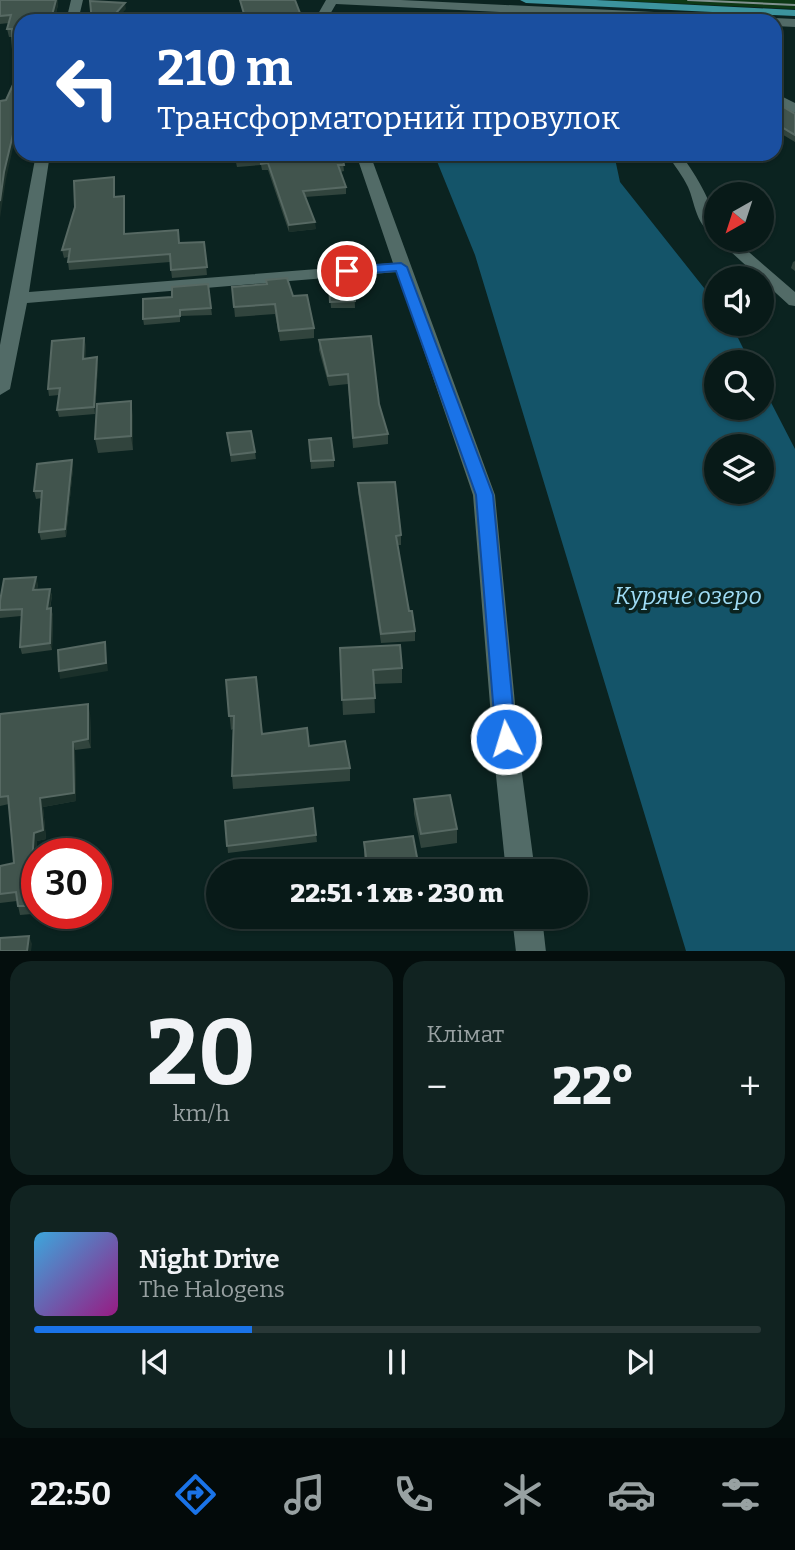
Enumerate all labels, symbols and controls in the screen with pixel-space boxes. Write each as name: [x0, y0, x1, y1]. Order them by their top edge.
text: 210 m: [157, 39, 292, 98]
icon: left: [42, 42, 133, 133]
text: Трансформаторний провулок: [157, 99, 620, 137]
north arrow: [704, 182, 774, 252]
map controls: [704, 182, 774, 504]
pin: [317, 241, 377, 301]
icon: arrive: [328, 252, 366, 290]
button: sound: [704, 266, 774, 336]
button: search: [704, 350, 774, 420]
button: layers: [704, 434, 774, 504]
water label: Куряче озеро: [614, 582, 762, 610]
position arrow: [469, 702, 543, 776]
speed limit sign: 30: [21, 838, 112, 929]
text: 22:51 · 1 хв · 230 m: [290, 878, 504, 909]
text: 20: [147, 999, 256, 1108]
text: Клімат: [427, 1020, 504, 1048]
text: 22°: [552, 1055, 635, 1118]
text: −: [427, 1064, 447, 1110]
text: +: [739, 1064, 761, 1110]
text: km/h: [173, 1099, 230, 1127]
text: Night Drive: [139, 1244, 280, 1275]
text: The Halogens: [139, 1275, 285, 1303]
icon: previous: [136, 1343, 174, 1381]
icon: pause: [378, 1343, 416, 1381]
icon: next: [621, 1343, 659, 1381]
icon: directions: [171, 1470, 220, 1519]
icon: music: [280, 1470, 329, 1519]
icon: phone: [389, 1470, 438, 1519]
icon: climate: [498, 1470, 547, 1519]
icon: car: [607, 1470, 656, 1519]
icon: filters: [716, 1470, 765, 1519]
text: 22:50: [30, 1475, 111, 1513]

